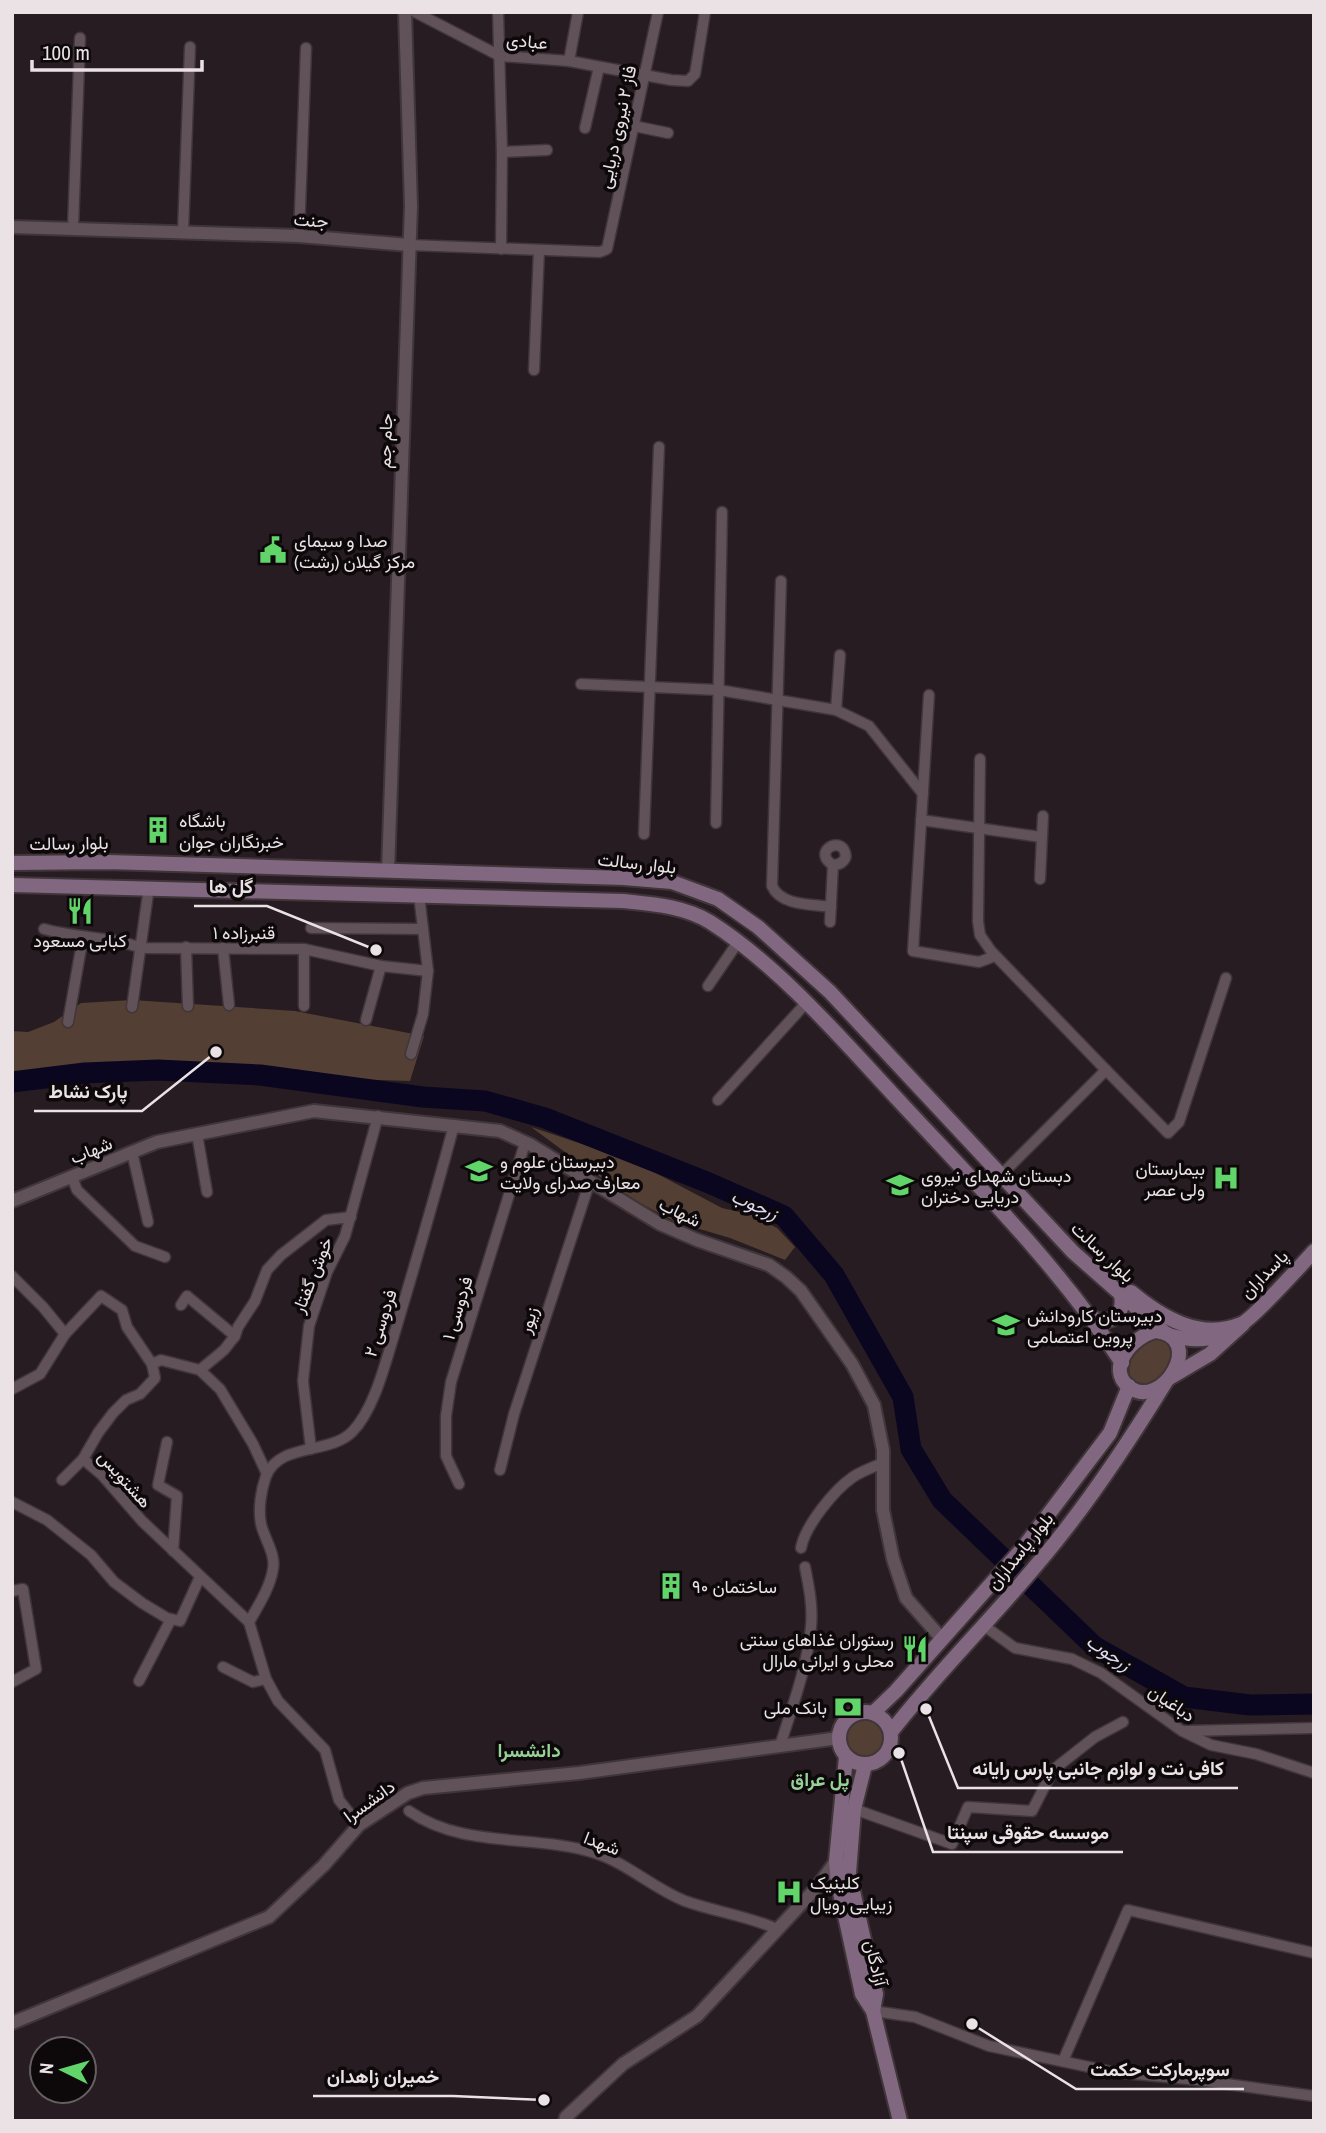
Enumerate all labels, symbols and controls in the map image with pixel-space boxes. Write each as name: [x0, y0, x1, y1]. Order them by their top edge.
street label: عبادی: [505, 27, 549, 55]
scale bar: [32, 28, 201, 72]
text: 100 m: [42, 38, 90, 67]
street label: فاز ۲ نیروی دریایی: [592, 63, 642, 191]
street label: جنت: [293, 206, 329, 234]
street label: جام جم: [372, 413, 398, 469]
place label: صدا و سیمای مرکز گیلان (رشت): [294, 528, 415, 574]
public building icon: صدا و سیمای مرکز گیلان (رشت): [258, 535, 288, 565]
place label: باشگاه خبرنگاران جوان: [179, 808, 284, 854]
building icon: باشگاه خبرنگاران جوان: [143, 815, 173, 845]
street label: بلوار رسالت: [29, 830, 109, 856]
street label: بلوار رسالت: [596, 846, 678, 880]
callout: گل ها: [194, 866, 267, 906]
text: گل ها: [209, 873, 254, 899]
restaurant icon: کبابی مسعود: [65, 896, 95, 926]
street label: قنبرزاده ۱: [213, 920, 275, 945]
place label: کبابی مسعود: [33, 928, 127, 953]
callout: پارک نشاط: [34, 1071, 142, 1111]
text: پارک نشاط: [48, 1078, 128, 1105]
street label: شهاب: [66, 1130, 116, 1170]
place label: دبیرستان علوم و معارف صدرای ولایت: [500, 1149, 640, 1195]
school or university icon: دبیرستان علوم و معارف صدرای ولایت: [464, 1156, 494, 1186]
place label: بیمارستان ولی عصر: [1135, 1156, 1205, 1202]
place label: دبستان شهدای نیروی دریایی دختران: [921, 1163, 1071, 1209]
hospital icon: بیمارستان ولی عصر: [1211, 1163, 1241, 1193]
school or university icon: دبستان شهدای نیروی دریایی دختران: [885, 1170, 915, 1200]
water label: زرجوب: [727, 1182, 784, 1226]
street label: شهاب: [655, 1191, 705, 1233]
street label: بلوار رسالت: [1066, 1216, 1140, 1288]
street label: خوش گفتار: [285, 1233, 339, 1318]
street label: پاسداران: [1234, 1244, 1294, 1304]
street label: فردوسی ۱: [435, 1273, 479, 1343]
street label: فردوسی ۲: [357, 1286, 403, 1360]
street label: زیور: [512, 1303, 544, 1338]
place label: دبیرستان کارودانش پروین اعتصامی: [1027, 1303, 1162, 1349]
school or university icon: دبیرستان کارودانش پروین اعتصامی: [991, 1310, 1021, 1340]
street label: هشتویس: [92, 1445, 158, 1513]
street label: بلوار پاسداران: [981, 1507, 1059, 1595]
building icon: ساختمان ۹۰: [656, 1571, 686, 1601]
place label: ساختمان ۹۰: [692, 1574, 777, 1599]
place label: رستوران غذاهای سنتی محلی و ایرانی مارال: [740, 1627, 894, 1673]
water label: زرجوب: [1081, 1628, 1138, 1677]
restaurant icon: رستوران غذاهای سنتی محلی و ایرانی مارال: [900, 1634, 930, 1664]
street label: دباغیان: [1144, 1678, 1200, 1728]
bank icon: بانک ملی: [833, 1692, 863, 1722]
place label: بانک ملی: [764, 1695, 827, 1720]
district label: دانشسرا: [497, 1737, 561, 1763]
callout: کافی نت و لوازم جانبی پارس رایانه: [958, 1748, 1238, 1788]
text: کافی نت و لوازم جانبی پارس رایانه: [972, 1755, 1224, 1782]
district label: پل عراق: [791, 1766, 849, 1793]
street label: دانشسرا: [338, 1774, 400, 1828]
callout: موسسه حقوقی سپنتا: [933, 1812, 1123, 1852]
text: موسسه حقوقی سپنتا: [947, 1819, 1109, 1846]
street label: شهدا: [580, 1825, 624, 1861]
place label: کلینیک زیبایی رویال: [810, 1870, 892, 1916]
hospital icon: کلینیک زیبایی رویال: [774, 1877, 804, 1907]
street label: آزادگان: [858, 1937, 894, 1990]
north arrow: [28, 2035, 98, 2105]
callout: سوپرمارکت حکمت: [1076, 2049, 1244, 2089]
callout: خمیران زاهدان: [313, 2056, 453, 2096]
text: سوپرمارکت حکمت: [1090, 2056, 1230, 2083]
text: N: [33, 2062, 60, 2075]
text: خمیران زاهدان: [327, 2063, 439, 2089]

